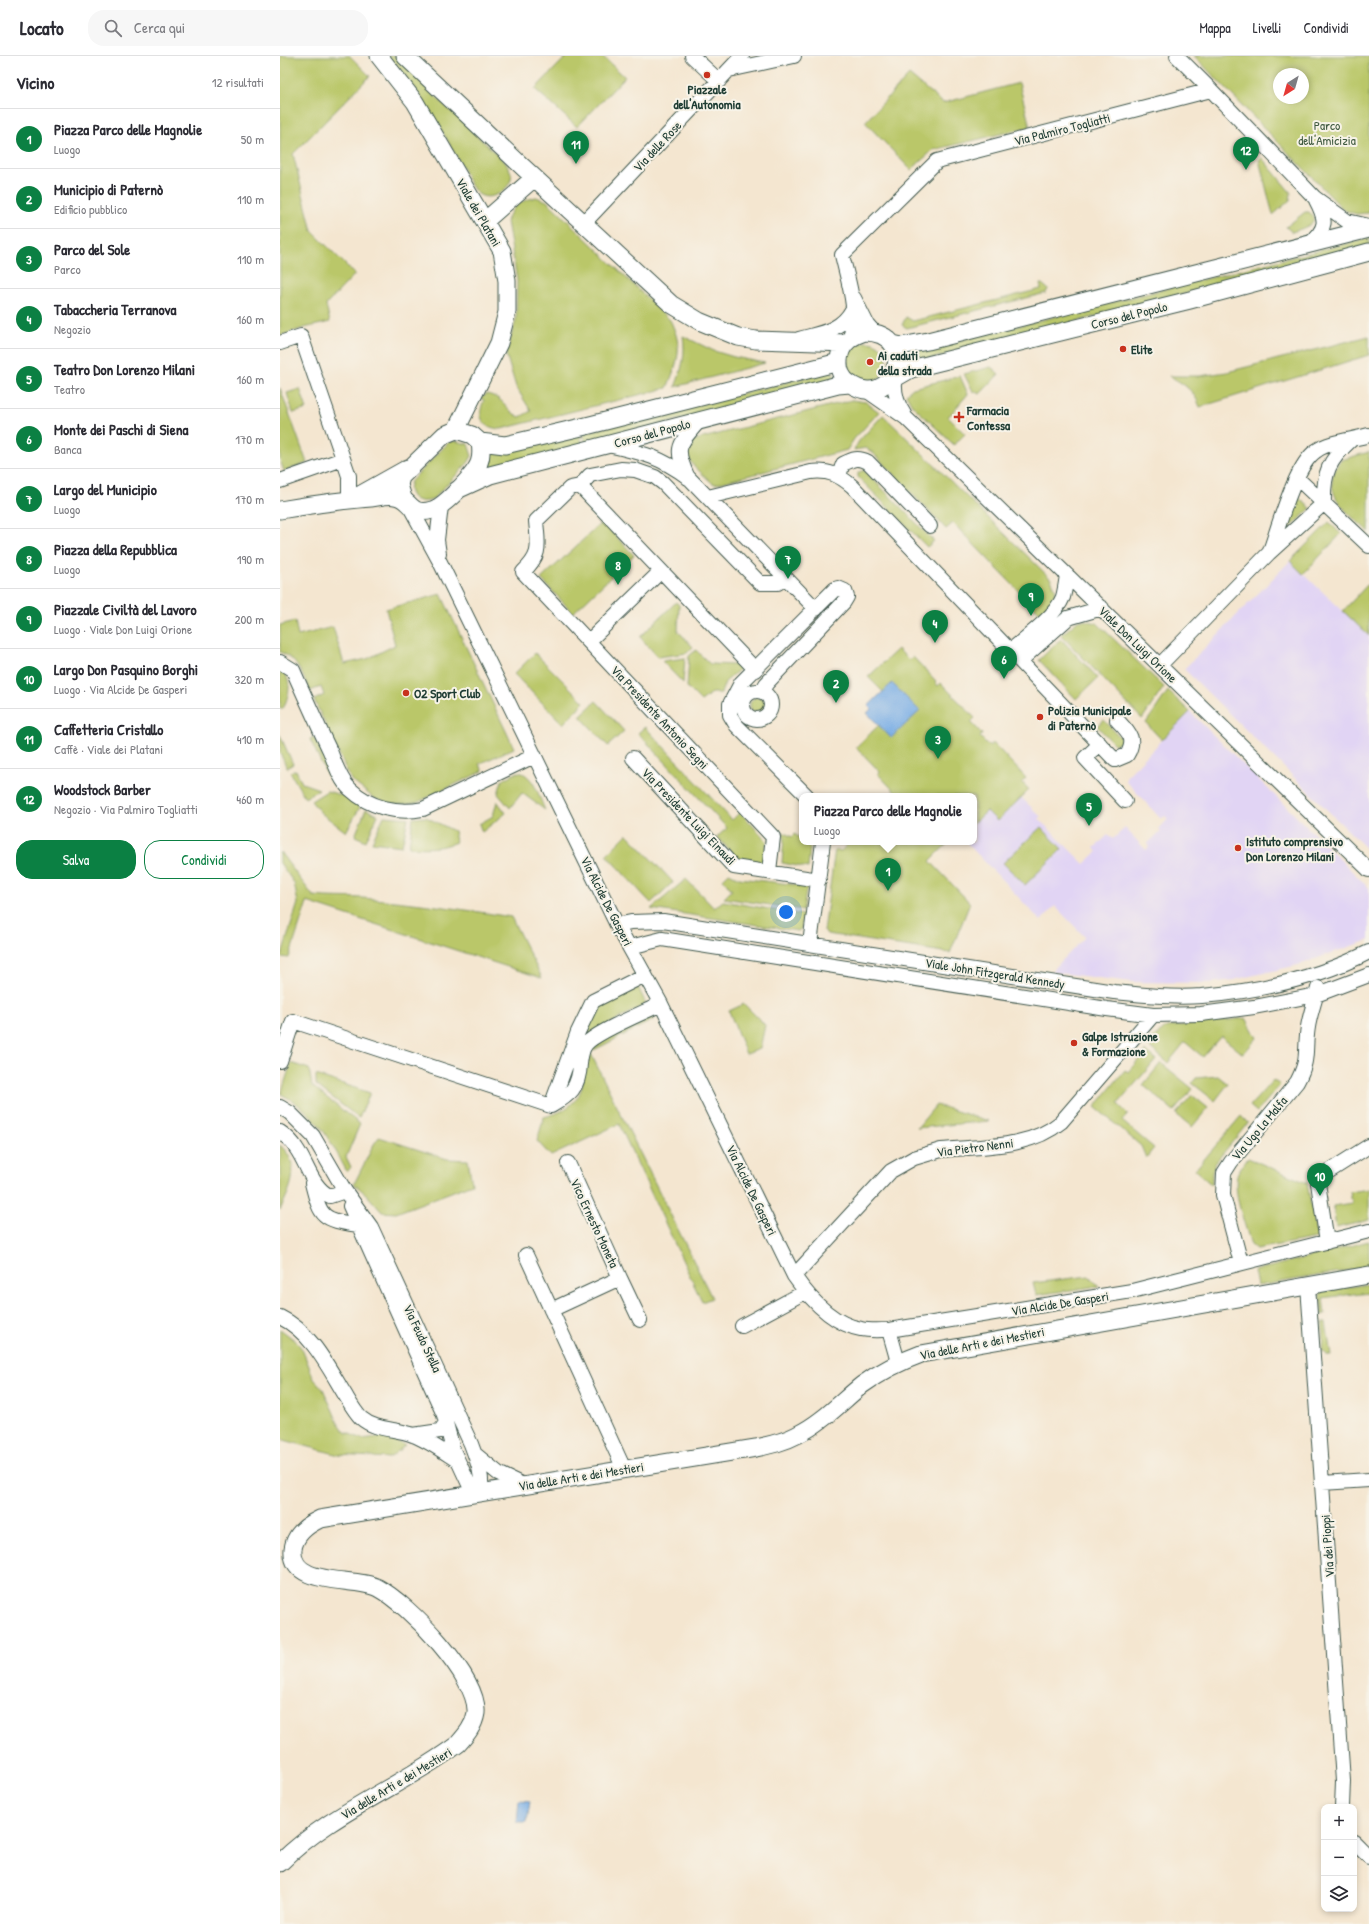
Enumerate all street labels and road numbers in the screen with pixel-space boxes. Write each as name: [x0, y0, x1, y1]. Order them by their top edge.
street label: Via Palmiro Togliatti: [1012, 108, 1112, 150]
street label: Via delle Rose: [629, 117, 685, 175]
street label: Viale dei Platani: [452, 174, 506, 250]
street label: Corso del Popolo: [1089, 297, 1169, 333]
street label: Corso del Popolo: [612, 414, 692, 452]
street label: Viale Don Luigi Orione: [1095, 602, 1181, 686]
street label: Via Presidente Antonio Segni: [607, 661, 713, 773]
street label: Via Presidente Luigi Einaudi: [638, 763, 740, 869]
street label: Via Alcide De Gasperi: [577, 853, 637, 949]
street label: Viale John Fitzgerald Kennedy: [924, 953, 1067, 993]
street label: Via Ugo La Malfa: [1227, 1092, 1291, 1164]
street label: Via Pietro Nenni: [936, 1133, 1014, 1161]
street label: Via Alcide De Gasperi: [722, 1142, 782, 1238]
street label: Vico Ernesto Moneta: [566, 1175, 624, 1271]
street label: Via Alcide De Gasperi: [1010, 1286, 1110, 1320]
street label: Via Feudo Stella: [399, 1301, 447, 1375]
street label: Via delle Arti e dei Mestieri: [918, 1322, 1046, 1364]
street label: Via delle Arti e dei Mestieri: [517, 1457, 645, 1495]
street label: Via dei Pioppi: [1316, 1514, 1338, 1578]
street label: Via delle Arti e dei Mestieri: [337, 1743, 455, 1823]

